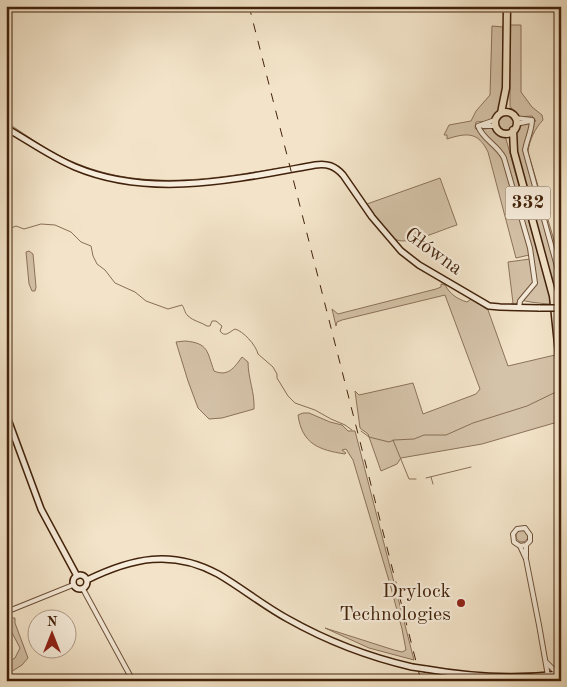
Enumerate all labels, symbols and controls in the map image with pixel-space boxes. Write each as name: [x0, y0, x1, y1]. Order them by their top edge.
road number: 332: [506, 187, 550, 220]
street label: Główna: [401, 225, 466, 279]
place label: Drylock Technologies: [339, 582, 451, 625]
marker: Drylock Technologies: [455, 597, 467, 609]
north arrow: [28, 610, 78, 660]
text: N: [47, 615, 58, 629]

